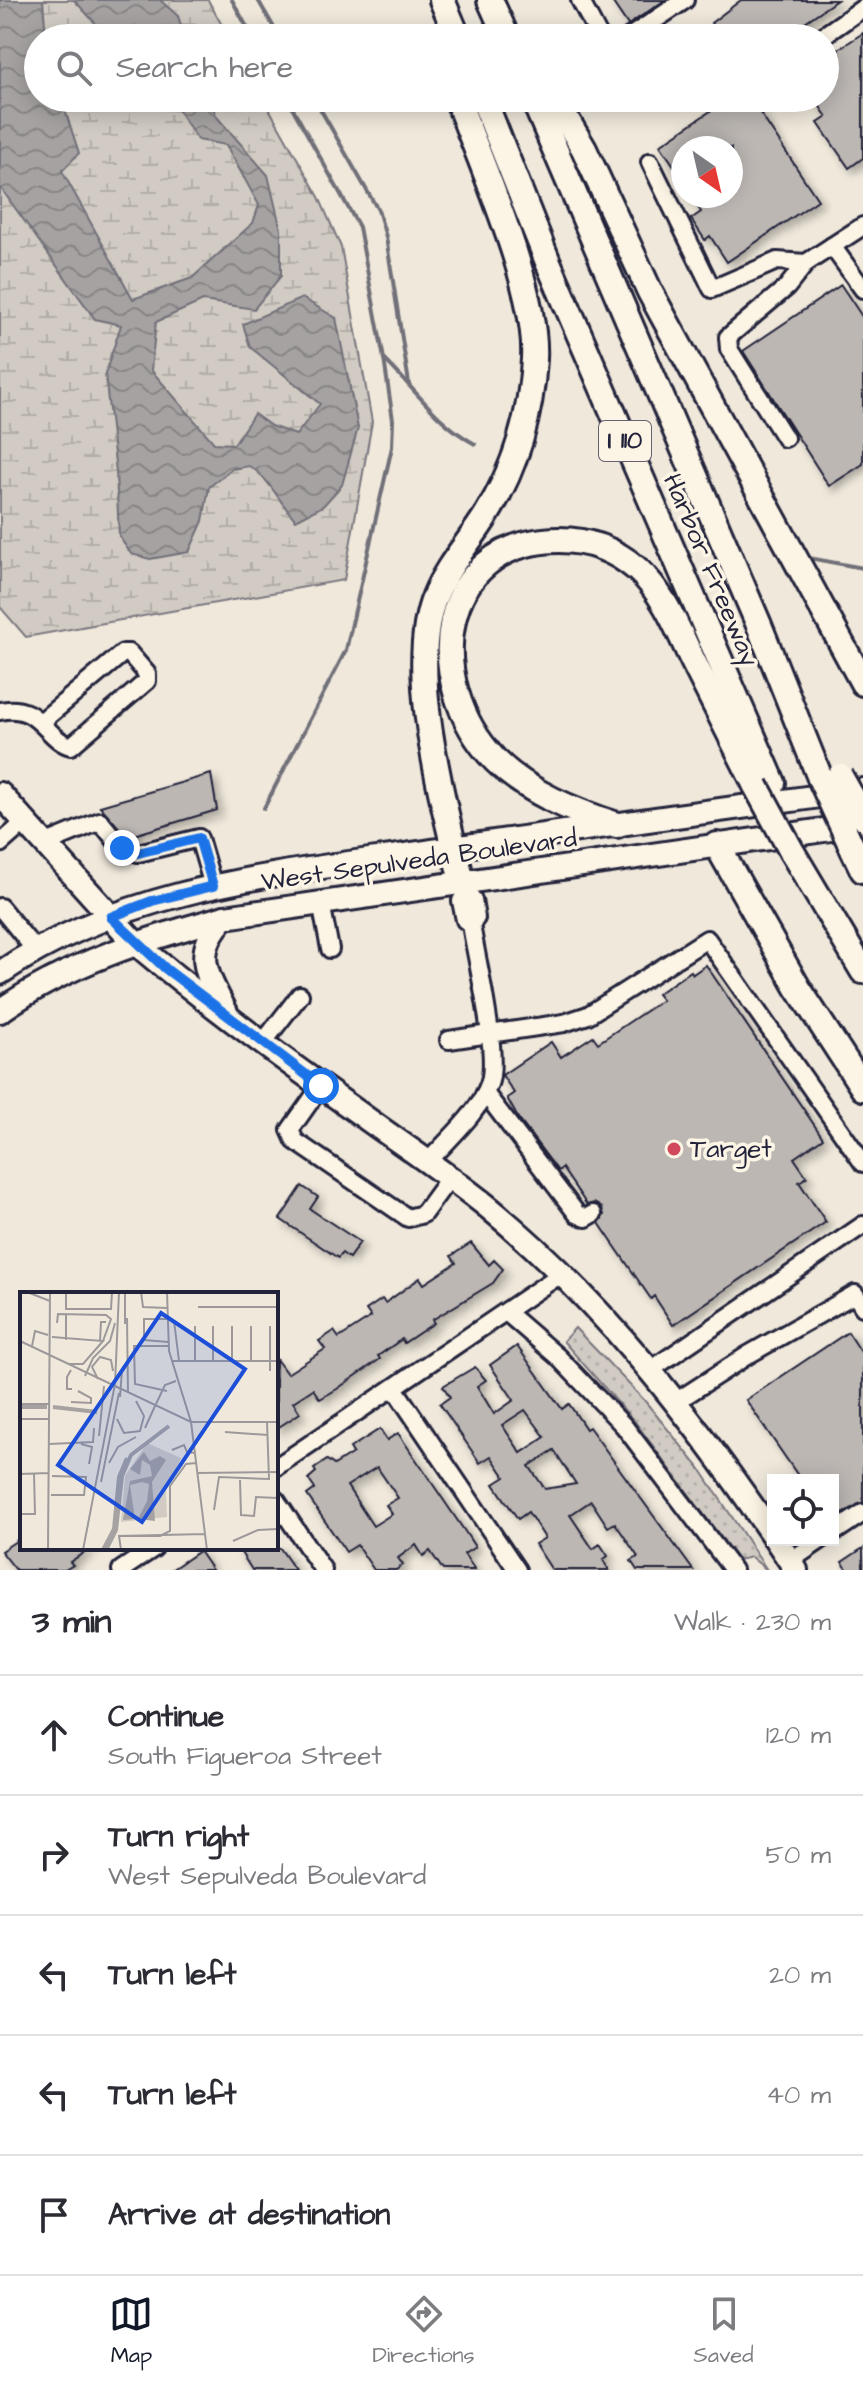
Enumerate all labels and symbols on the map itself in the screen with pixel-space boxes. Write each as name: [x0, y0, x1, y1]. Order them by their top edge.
north arrow: [671, 136, 743, 208]
road number: I 110: [599, 421, 651, 461]
street label: Harbor Freeway: [652, 468, 768, 673]
street label: West Sepulveda Boulevard: [259, 820, 579, 900]
route end: [104, 830, 140, 866]
route start: [303, 1068, 339, 1104]
place label: Target: [690, 1131, 772, 1169]
marker: Target: [665, 1140, 683, 1158]
inset map: [20, 1292, 278, 1550]

